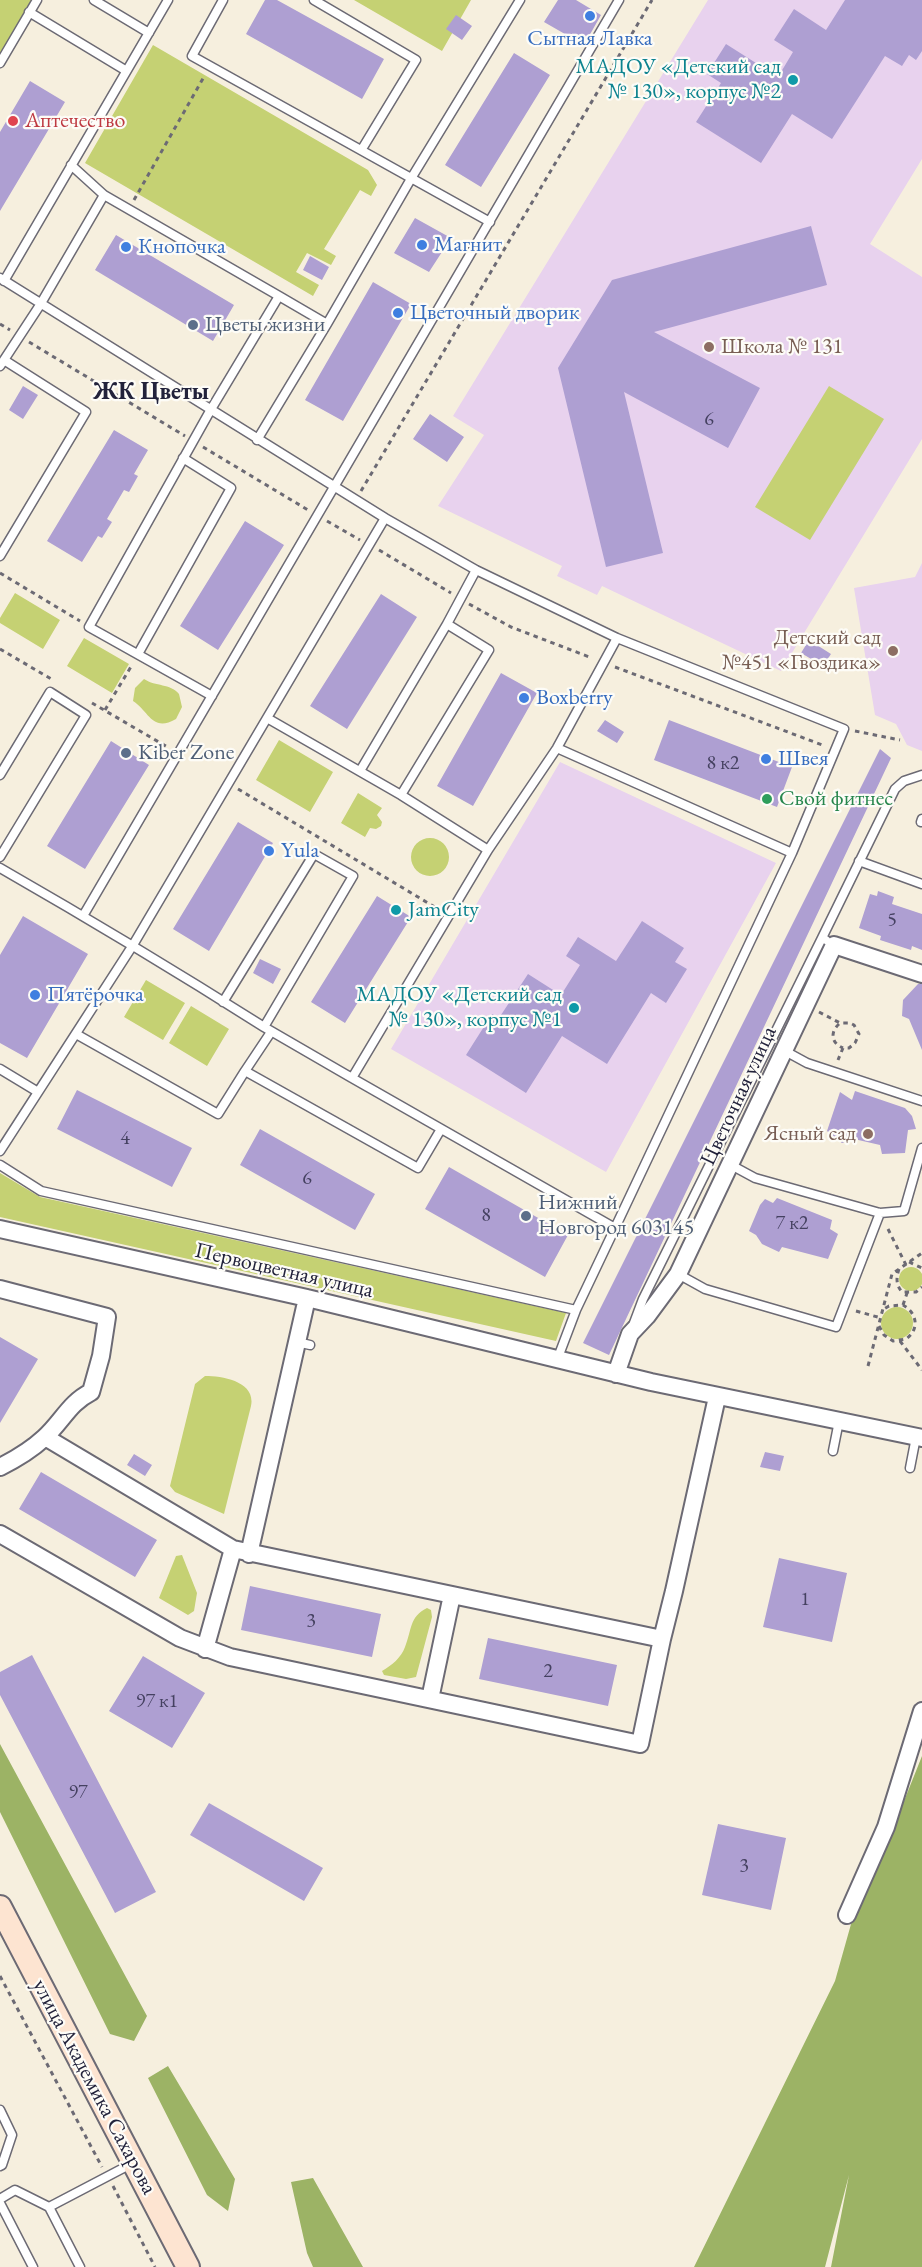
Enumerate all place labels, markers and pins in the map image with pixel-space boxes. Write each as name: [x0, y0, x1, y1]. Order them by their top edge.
marker: Сытная Лавка: [583, 9, 597, 23]
place label: Сытная Лавка: [527, 26, 653, 52]
place label: МАДОУ «Детский сад № 130», корпус №2: [575, 54, 781, 106]
marker: МАДОУ «Детский сад № 130», корпус №2: [786, 73, 800, 87]
place label: Аптечество: [25, 108, 125, 134]
marker: Аптечество: [6, 114, 20, 128]
place label: Магнит: [434, 232, 502, 258]
place label: Кнопочка: [138, 234, 226, 260]
marker: Магнит: [415, 238, 429, 252]
marker: Кнопочка: [119, 240, 133, 254]
place label: Цветочный дворик: [410, 300, 579, 326]
marker: Цветочный дворик: [391, 306, 405, 320]
place label: Цветы жизни: [205, 312, 325, 338]
marker: Цветы жизни: [186, 318, 200, 332]
place label: Школа № 131: [721, 334, 843, 360]
marker: Школа № 131: [702, 340, 716, 354]
place label: Детский сад №451 «Гвоздика»: [722, 625, 881, 676]
marker: Детский сад №451 «Гвоздика»: [886, 644, 900, 658]
place label: Boxberry: [536, 685, 613, 711]
marker: Boxberry: [517, 691, 531, 705]
place label: Kiber Zone: [138, 740, 234, 766]
marker: Kiber Zone: [119, 746, 133, 760]
place label: Швея: [778, 746, 828, 772]
marker: Швея: [759, 752, 773, 766]
place label: Свой фитнес: [779, 786, 893, 812]
marker: Свой фитнес: [760, 792, 774, 806]
place label: Yula: [281, 838, 319, 864]
marker: Yula: [262, 844, 276, 858]
place label: JamCity: [408, 897, 479, 923]
marker: JamCity: [389, 903, 403, 917]
place label: Пятёрочка: [47, 982, 144, 1008]
place label: МАДОУ «Детский сад № 130», корпус №1: [356, 982, 562, 1034]
marker: Пятёрочка: [28, 988, 42, 1002]
marker: МАДОУ «Детский сад № 130», корпус №1: [567, 1001, 581, 1015]
place label: Ясный сад: [764, 1121, 856, 1147]
marker: Ясный сад: [861, 1127, 875, 1141]
place label: Нижний Новгород 603145: [538, 1190, 694, 1242]
marker: Нижний Новгород 603145: [519, 1209, 533, 1223]

